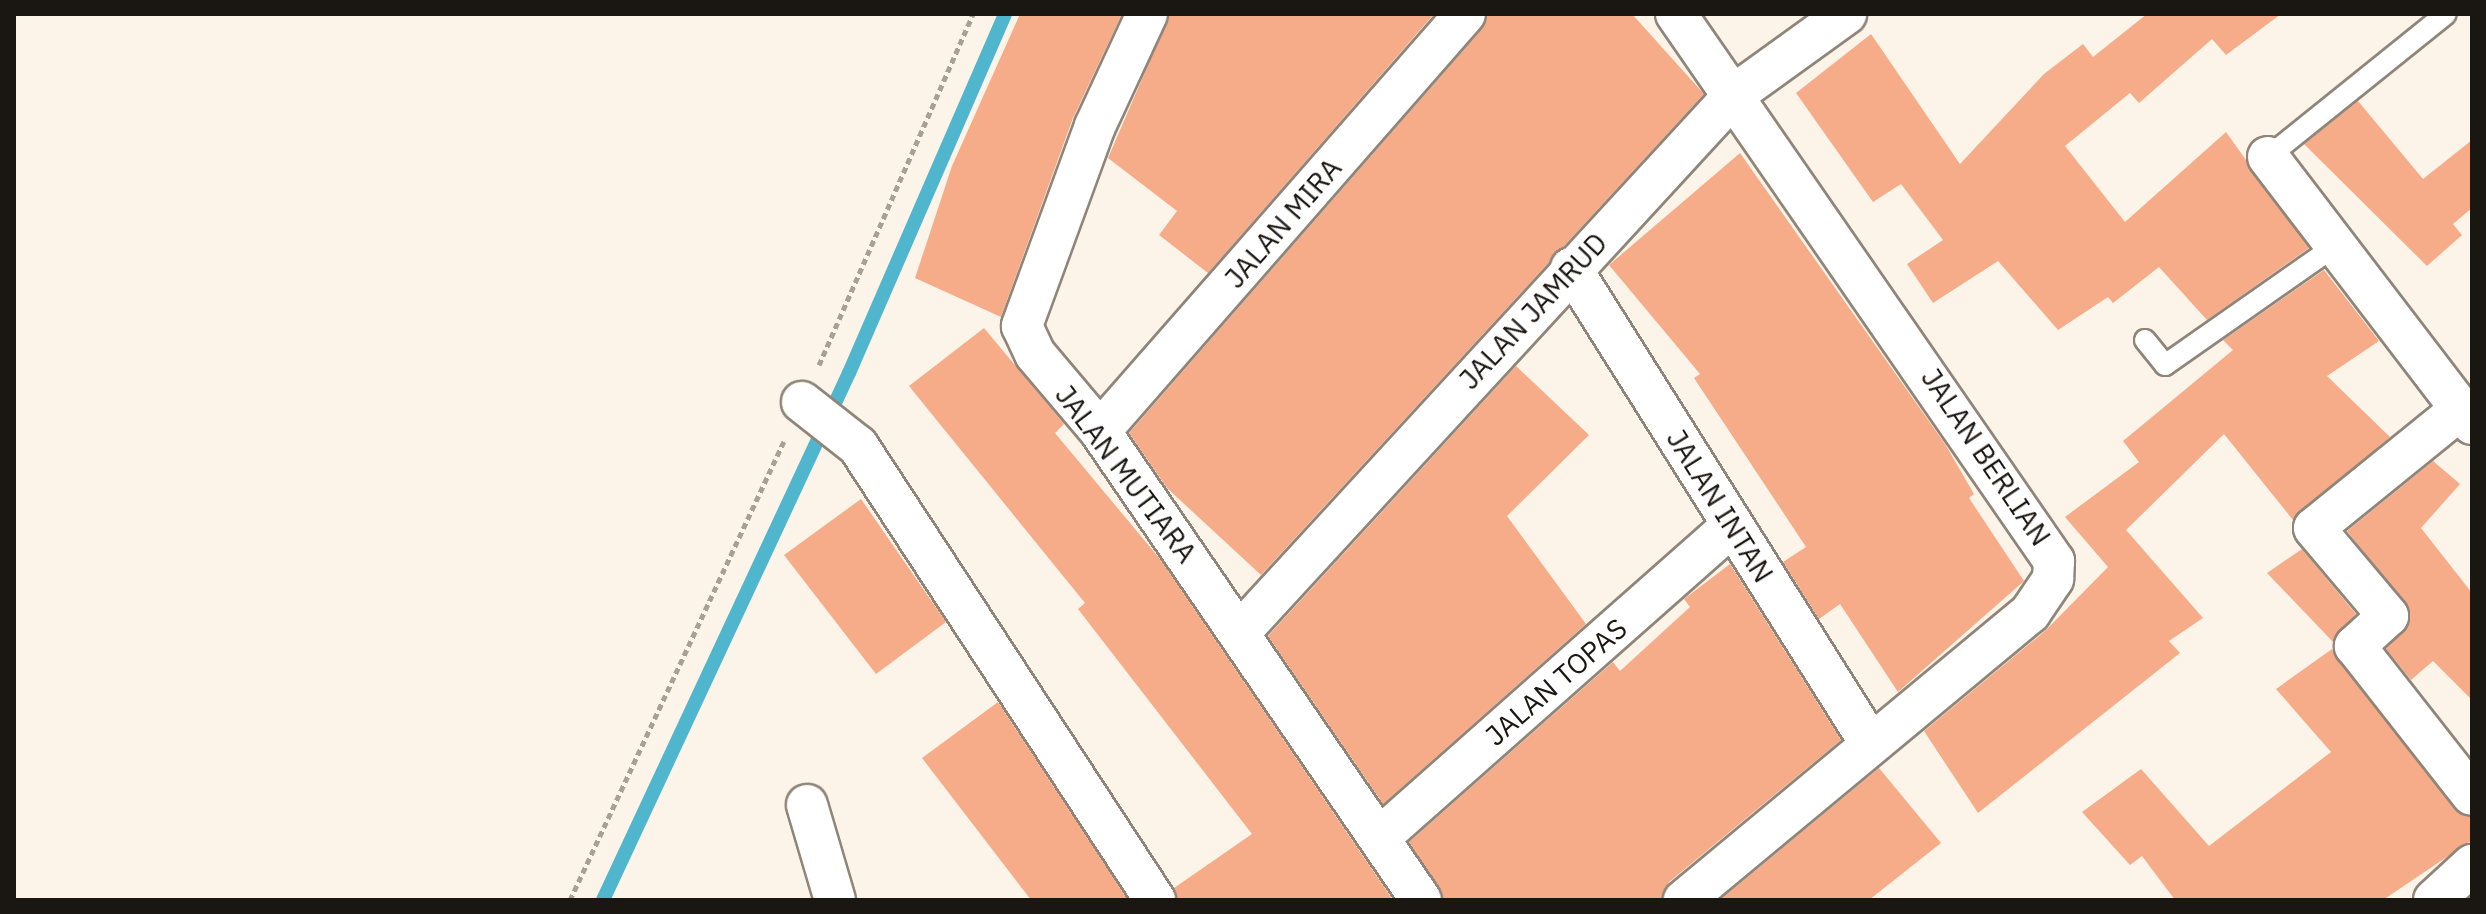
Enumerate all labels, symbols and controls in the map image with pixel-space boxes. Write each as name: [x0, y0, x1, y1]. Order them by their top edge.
street label: JALAN MIRA: [1218, 151, 1348, 295]
street label: JALAN JAMRUD: [1452, 226, 1614, 396]
street label: JALAN BERLIAN: [1914, 362, 2058, 552]
street label: JALAN MUTIARA: [1048, 379, 1204, 569]
street label: JALAN INTAN: [1660, 423, 1780, 589]
street label: JALAN TOPAS: [1478, 612, 1634, 752]

